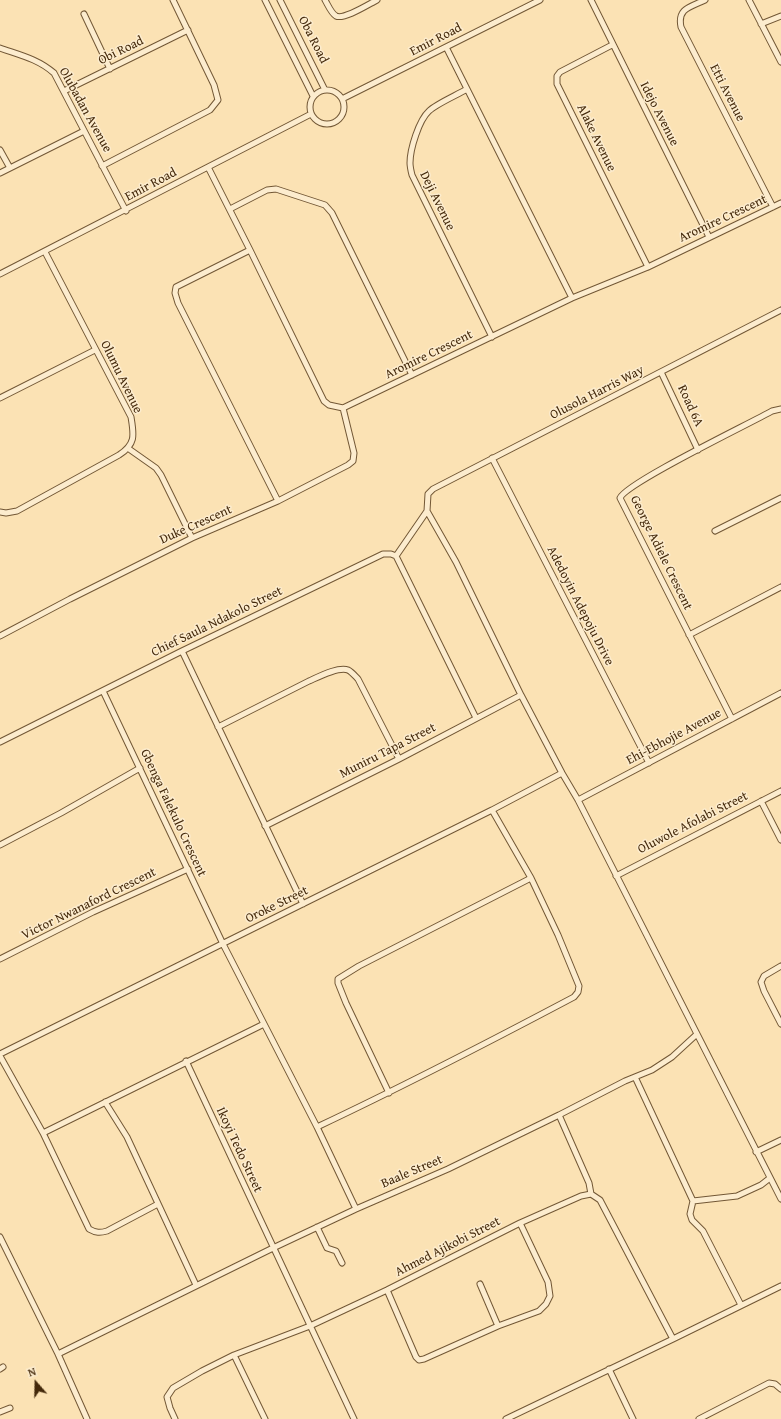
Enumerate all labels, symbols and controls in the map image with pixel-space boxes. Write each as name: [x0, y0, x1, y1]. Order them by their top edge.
street label: Oba Road: [295, 14, 331, 66]
street label: Emir Road: [407, 20, 465, 60]
street label: Obi Road: [96, 33, 146, 69]
street label: Etti Avenue: [706, 62, 748, 124]
street label: Olubadan Avenue: [55, 65, 115, 155]
street label: Idejo Avenue: [636, 79, 682, 149]
street label: Alake Avenue: [573, 102, 619, 174]
street label: Emir Road: [122, 165, 180, 205]
street label: Deji Avenue: [416, 169, 458, 233]
street label: Aromire Crescent: [677, 192, 769, 246]
street label: Aromire Crescent: [383, 327, 475, 383]
street label: Olumu Avenue: [97, 338, 145, 416]
street label: Olusola Harris Way: [547, 363, 647, 423]
street label: Road 6A: [674, 383, 706, 429]
street label: George Adiele Crescent: [626, 493, 696, 613]
street label: Duke Crescent: [157, 502, 235, 548]
street label: Adedoyin Adepoju Drive: [543, 544, 617, 668]
street label: Chief Saula Ndakolo Street: [149, 583, 285, 661]
street label: Ehi-Ebhojie Avenue: [624, 705, 724, 769]
street label: Muniru Tapa Street: [337, 720, 439, 782]
street label: Gbenga Falekulo Crescent: [137, 747, 209, 879]
street label: Oluwole Afolabi Street: [635, 788, 751, 858]
street label: Victor Nwanaford Crescent: [19, 865, 159, 943]
street label: Oroke Street: [243, 883, 311, 927]
street label: Ikoyi Tedo Street: [212, 1105, 266, 1195]
street label: Baale Street: [379, 1152, 445, 1192]
street label: Ahmed Ajikobi Street: [393, 1214, 503, 1280]
north arrow: [16, 1363, 56, 1403]
text: N: [26, 1363, 38, 1381]

